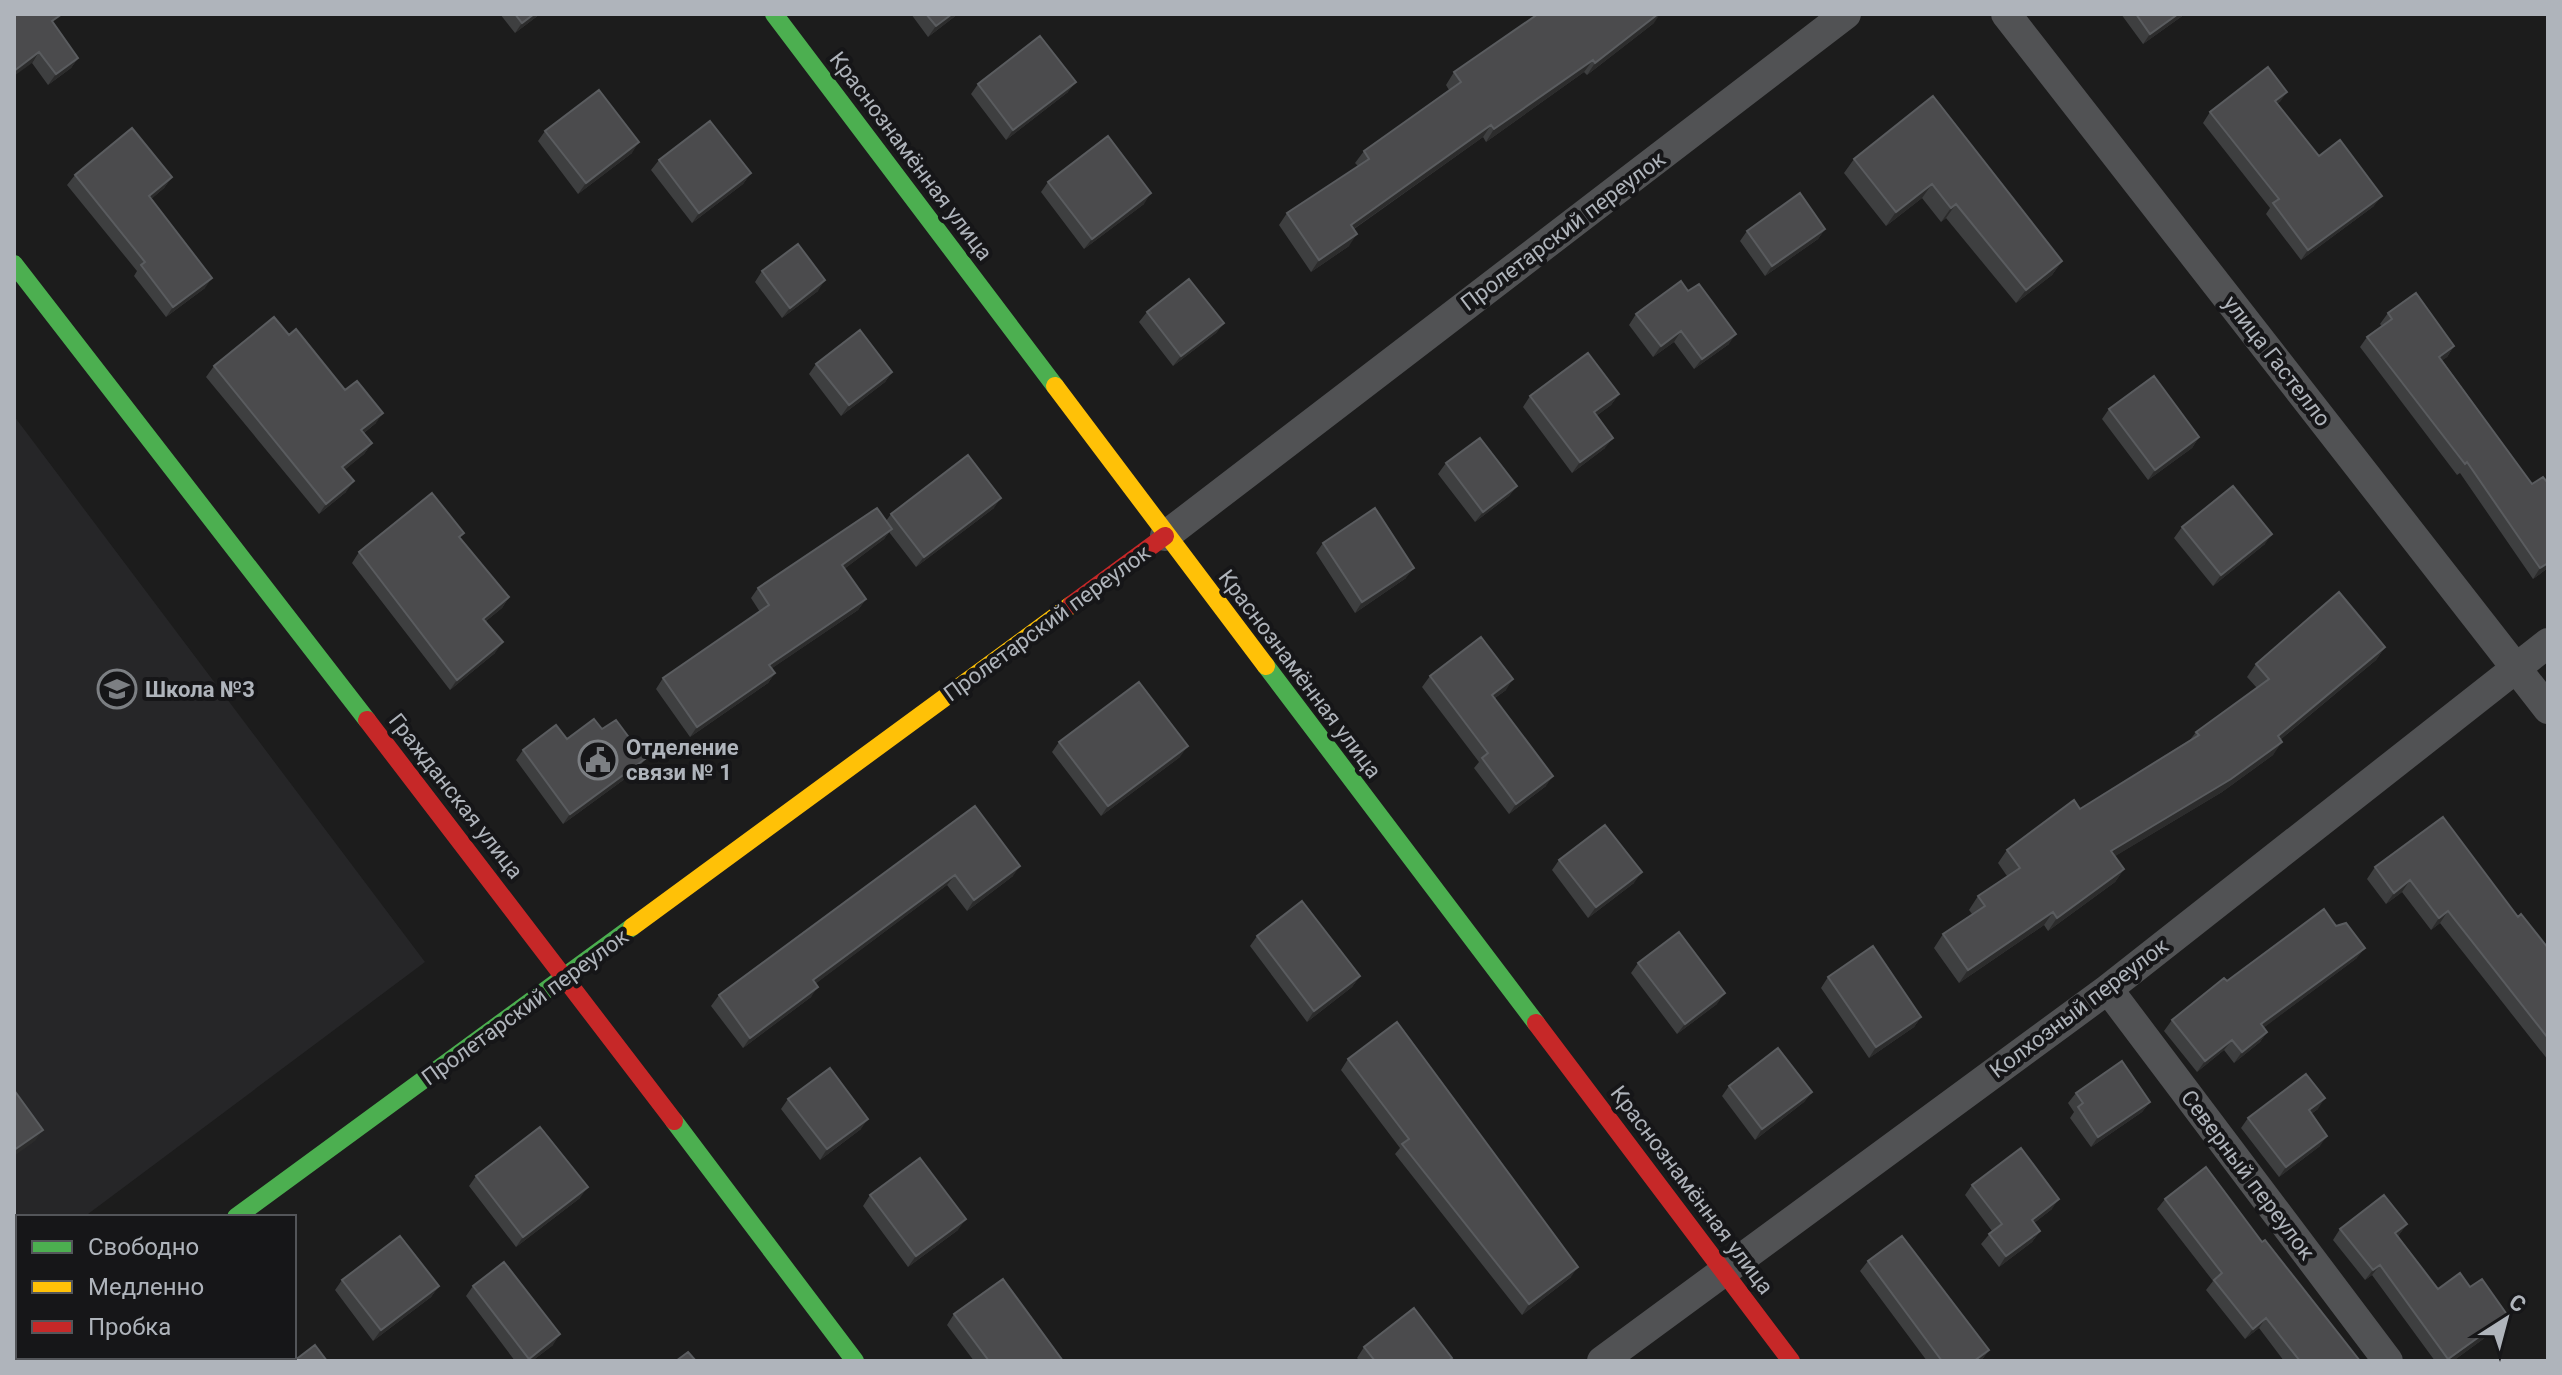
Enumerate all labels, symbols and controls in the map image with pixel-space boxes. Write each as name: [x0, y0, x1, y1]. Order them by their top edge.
street label: Краснознамённая улица: [825, 47, 997, 265]
street label: Пролетарский переулок: [1456, 146, 1670, 316]
street label: улица Гастелло: [2218, 291, 2336, 431]
street label: Пролетарский переулок: [939, 540, 1155, 706]
street label: Краснознамённая улица: [1214, 565, 1386, 783]
school or university icon: Школа №3: [96, 668, 138, 710]
place label: Школа №3: [145, 677, 255, 702]
street label: Гражданская улица: [384, 709, 528, 883]
place label: Отделение связи № 1: [626, 735, 739, 785]
public building icon: Отделение связи № 1: [577, 739, 619, 781]
street label: Пролетарский переулок: [417, 924, 633, 1090]
street label: Колхозный переулок: [1985, 933, 2173, 1083]
street label: Краснознамённая улица: [1606, 1081, 1778, 1299]
street label: Северный переулок: [2176, 1085, 2320, 1265]
legend: [16, 1215, 296, 1359]
text: Свободно: [88, 1233, 199, 1261]
text: Медленно: [88, 1273, 204, 1301]
north arrow: [2466, 1279, 2546, 1359]
text: С: [2504, 1289, 2531, 1318]
text: Пробка: [88, 1313, 171, 1341]

